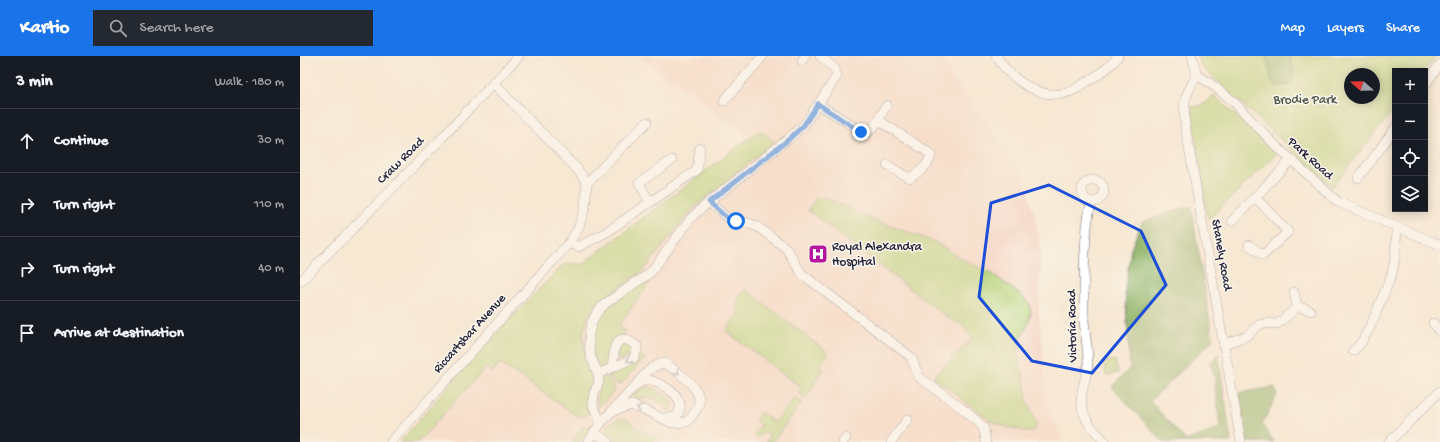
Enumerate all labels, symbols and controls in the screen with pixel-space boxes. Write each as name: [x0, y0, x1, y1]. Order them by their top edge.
search box: [93, 10, 373, 46]
text: Kartio: [20, 17, 69, 40]
icon: search: [107, 17, 129, 39]
text: Search here: [139, 19, 213, 37]
text: Map: [1281, 20, 1305, 37]
text: Layers: [1327, 20, 1364, 37]
text: Share: [1386, 20, 1420, 37]
north arrow: [1344, 68, 1380, 104]
map controls: [1392, 68, 1428, 212]
button: +: [1392, 68, 1428, 104]
text: 3 min: [16, 72, 53, 92]
text: Walk · 180 m: [215, 75, 284, 90]
park label: Brodie Park: [1272, 93, 1338, 108]
button: −: [1392, 104, 1428, 140]
route end: [852, 123, 870, 141]
icon: ahead: [16, 130, 38, 152]
text: Continue: [54, 132, 108, 150]
text: 30 m: [258, 133, 284, 148]
street label: Craw Road: [374, 133, 429, 188]
street label: Park Road: [1283, 134, 1337, 184]
button: locate: [1392, 140, 1428, 176]
button: layers: [1392, 176, 1428, 212]
icon: right: [16, 194, 38, 216]
text: Turn right: [54, 196, 114, 214]
text: 110 m: [254, 197, 284, 212]
route start: [727, 212, 745, 230]
street label: Stanely Road: [1207, 218, 1235, 293]
place label: Royal Alexandra Hospital: [832, 240, 923, 270]
hospital icon: Royal Alexandra Hospital: [807, 243, 829, 265]
icon: right: [16, 258, 38, 280]
text: Turn right: [54, 260, 114, 278]
text: 40 m: [258, 261, 284, 276]
street label: Victoria Road: [1065, 288, 1081, 363]
street label: Riccartsbar Avenue: [431, 291, 510, 377]
icon: arrive: [16, 322, 38, 344]
text: Arrive at destination: [54, 324, 184, 342]
one-way arrow: [626, 355, 633, 363]
one-way arrow: [673, 367, 680, 374]
one-way arrow: [636, 405, 643, 413]

